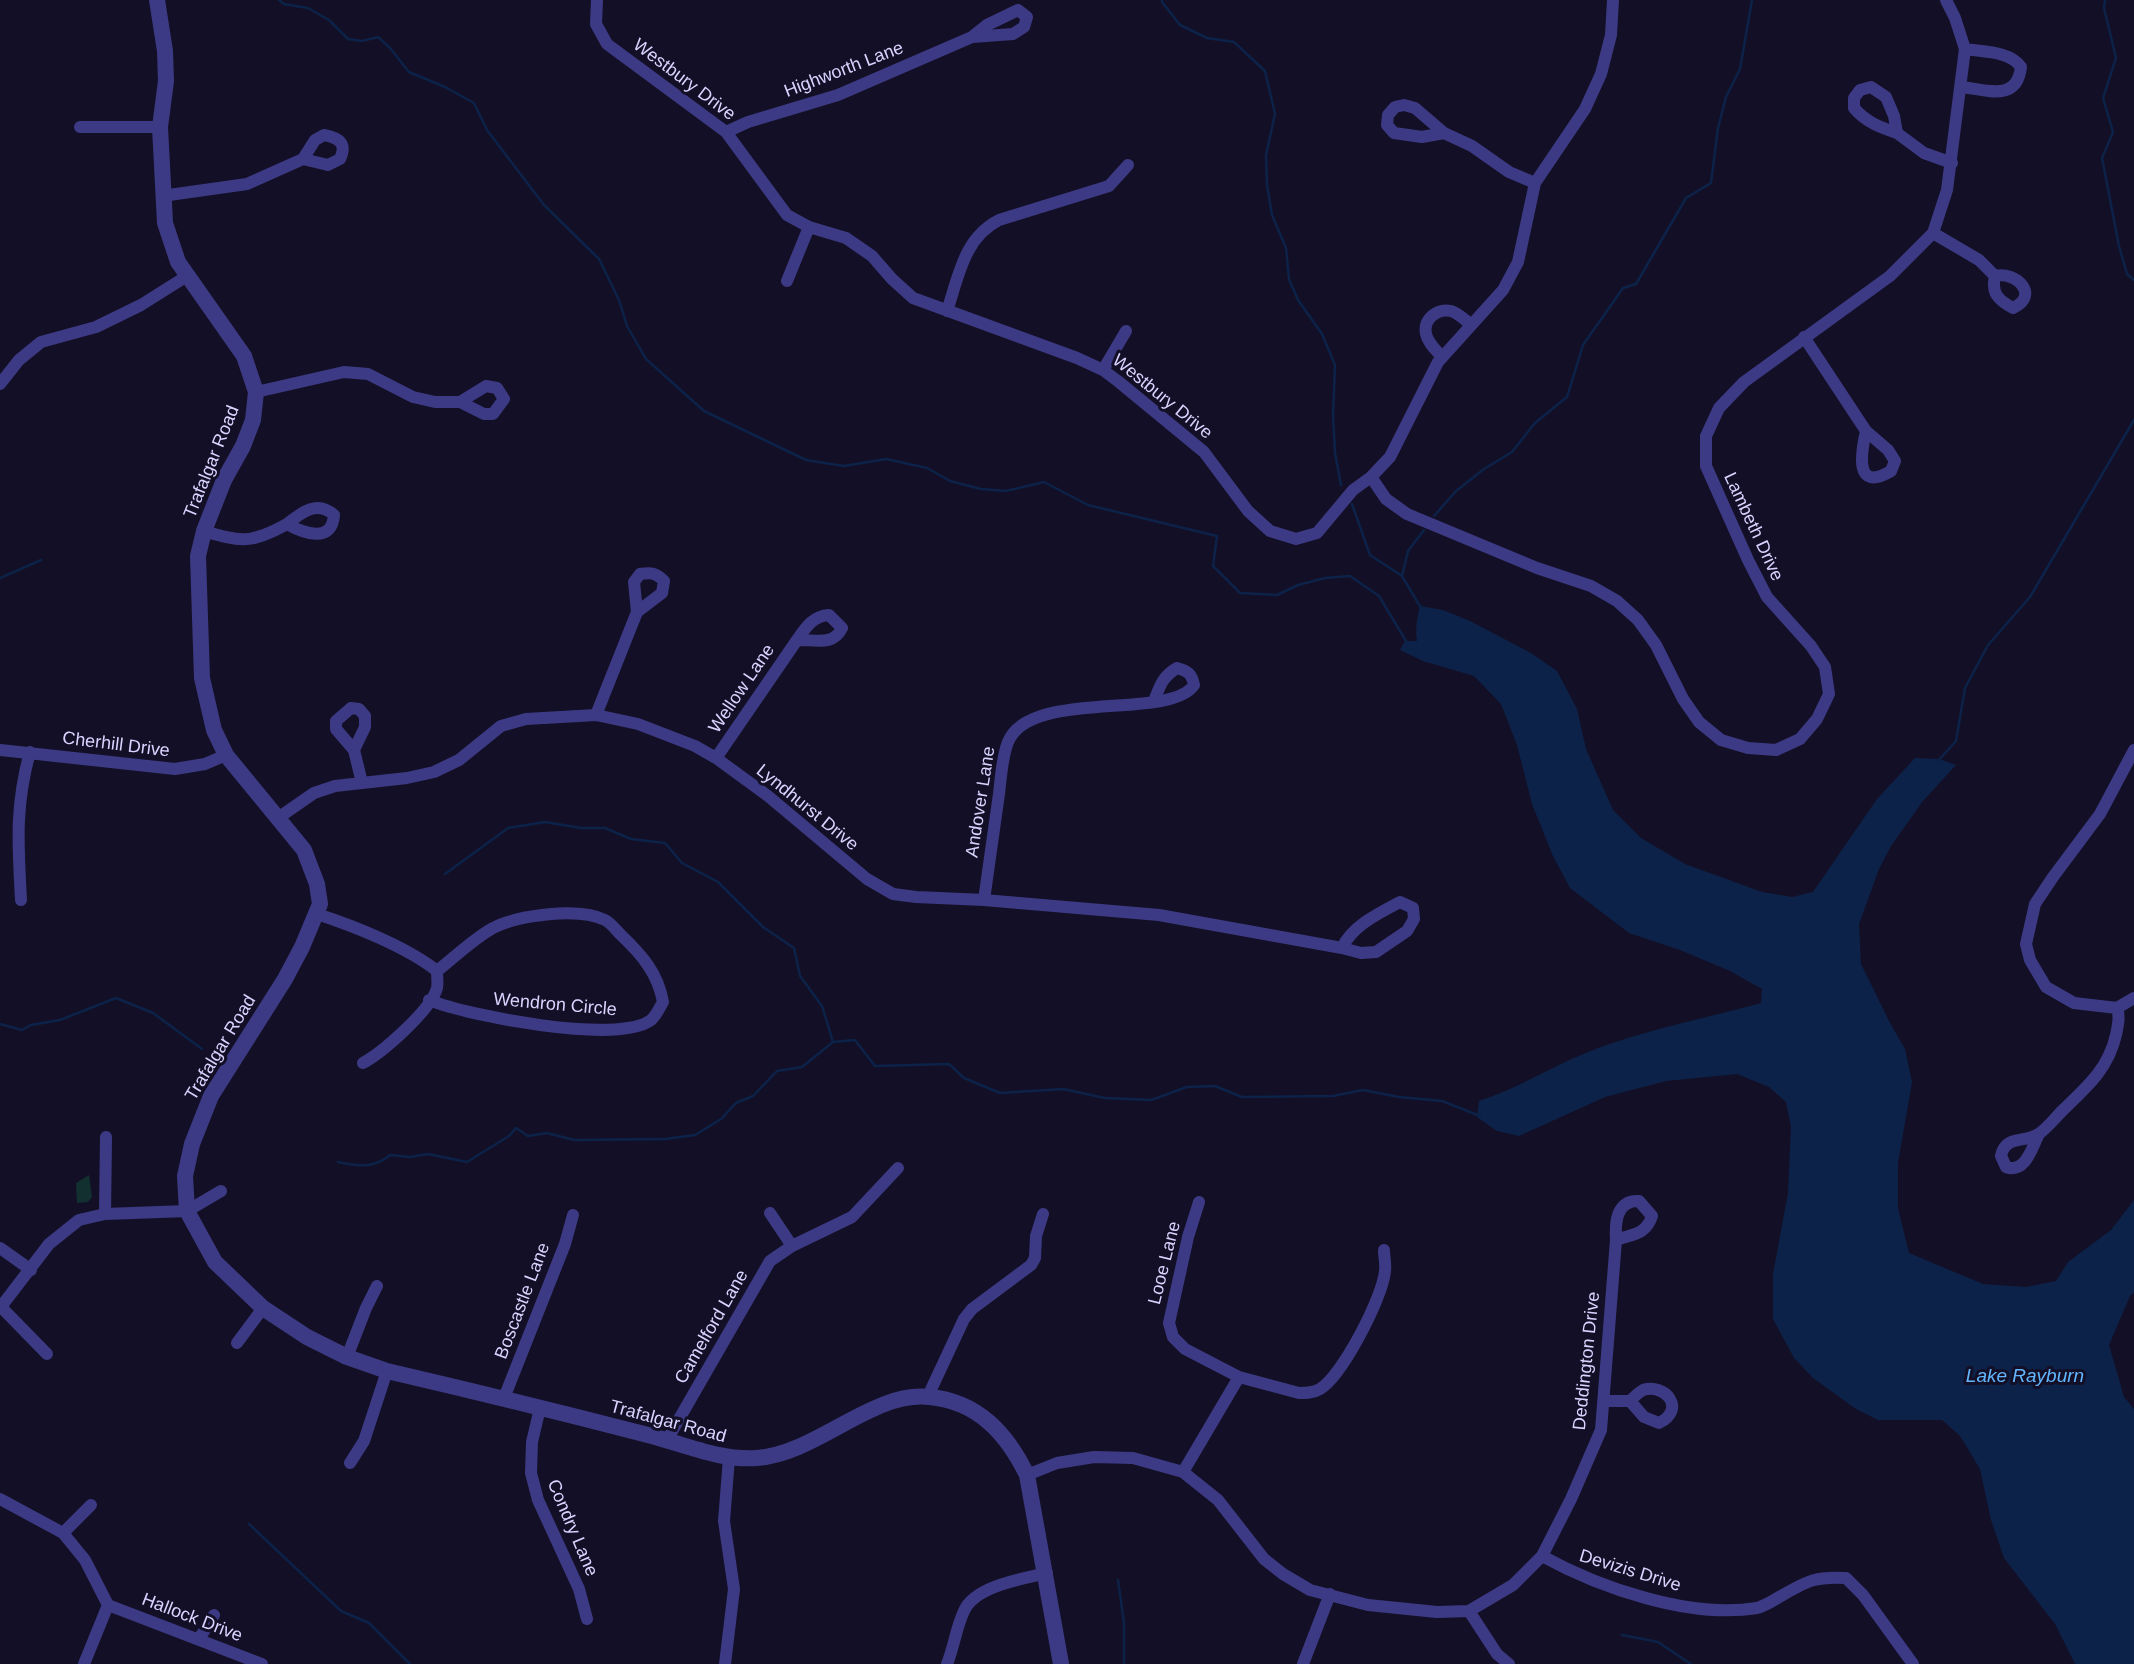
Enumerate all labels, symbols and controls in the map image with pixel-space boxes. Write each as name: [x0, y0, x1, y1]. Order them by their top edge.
street label: Westbury Drive: [629, 34, 739, 126]
street label: Highworth Lane: [781, 37, 907, 103]
street label: Westbury Drive: [1108, 350, 1216, 444]
street label: Trafalgar Road: [180, 403, 244, 521]
street label: Lambeth Drive: [1718, 469, 1788, 585]
street label: Wellow Lane: [704, 640, 780, 738]
street label: Cherhill Drive: [61, 728, 171, 762]
street label: Andover Lane: [962, 745, 1000, 859]
street label: Lyndhurst Drive: [751, 760, 863, 856]
street label: Wendron Circle: [492, 989, 618, 1021]
street label: Trafalgar Road: [181, 991, 261, 1105]
street label: Looe Lane: [1144, 1219, 1186, 1307]
street label: Boscastle Lane: [491, 1240, 555, 1362]
street label: Camelford Lane: [671, 1266, 753, 1388]
street label: Deddington Drive: [1569, 1291, 1605, 1431]
water label: Lake Rayburn: [1966, 1366, 2084, 1388]
street label: Trafalgar Road: [608, 1396, 728, 1448]
street label: Condry Lane: [542, 1476, 602, 1580]
street label: Devizis Drive: [1577, 1545, 1683, 1597]
street label: Hallock Drive: [139, 1589, 245, 1647]

